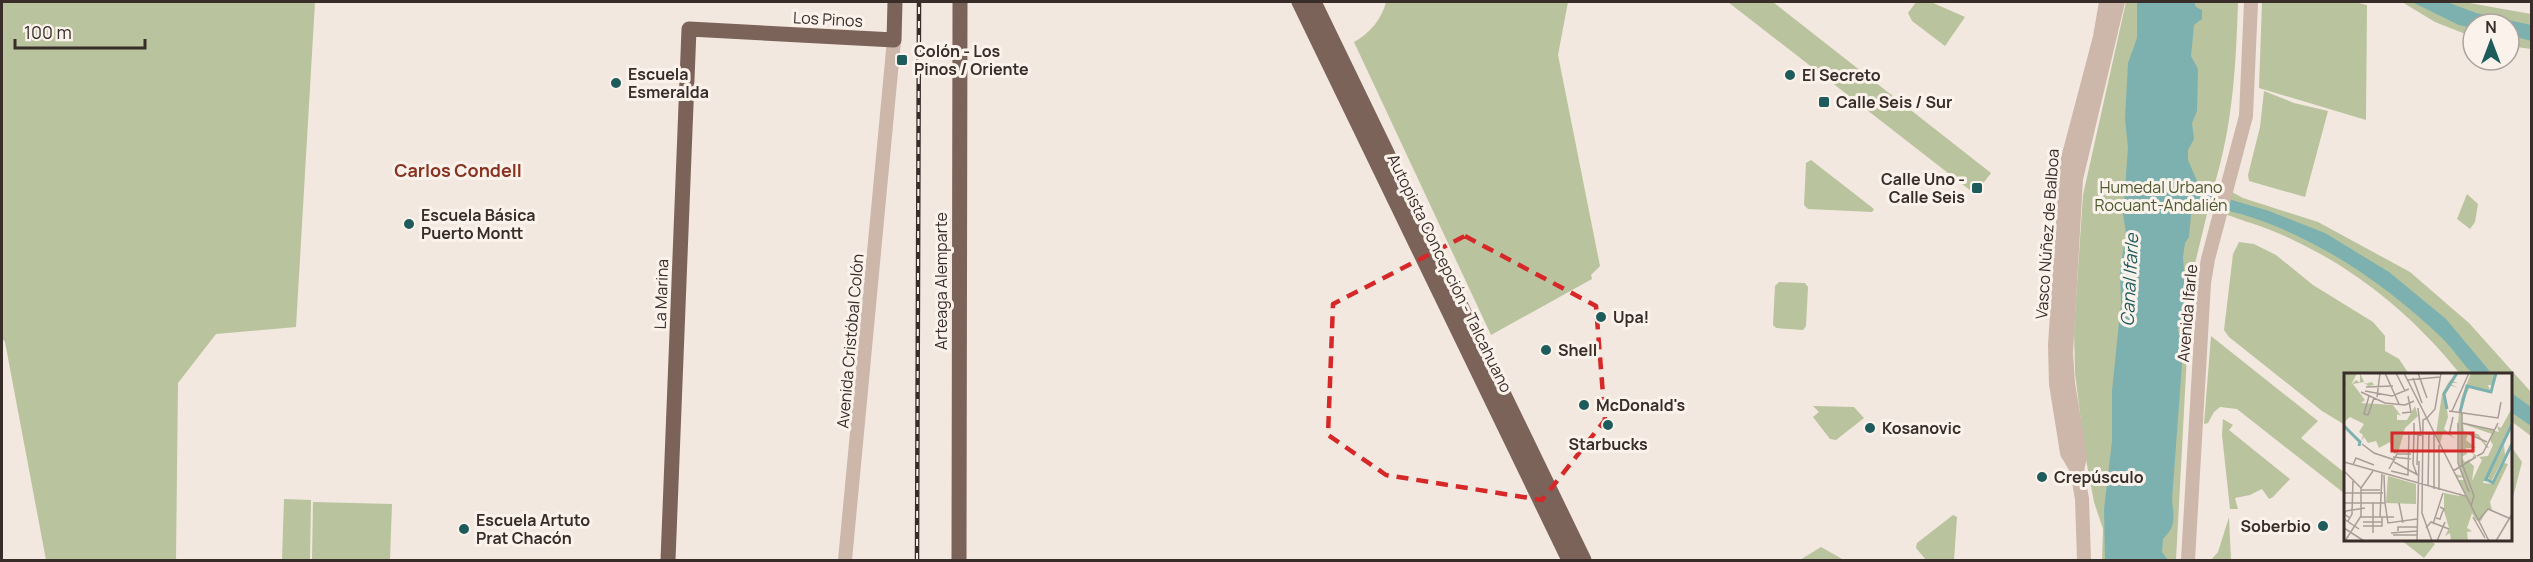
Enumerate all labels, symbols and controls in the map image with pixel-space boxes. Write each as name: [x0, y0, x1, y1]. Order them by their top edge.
street label: Los Pinos: [793, 6, 863, 32]
scale bar: [15, 12, 146, 50]
north arrow: [2461, 12, 2521, 72]
text: N: [2485, 16, 2497, 38]
text: 100 m: [24, 20, 72, 44]
place label: Colón - Los Pinos / Oriente: [914, 40, 1029, 80]
marker: Colón - Los Pinos / Oriente: [895, 53, 909, 67]
place label: Escuela Esmeralda: [628, 63, 709, 103]
place label: El Secreto: [1802, 64, 1881, 86]
marker: El Secreto: [1783, 68, 1797, 82]
marker: Escuela Esmeralda: [609, 76, 623, 90]
place label: Calle Seis / Sur: [1836, 91, 1952, 113]
marker: Calle Seis / Sur: [1817, 95, 1831, 109]
street label: Vasco Núñez de Balboa: [2030, 148, 2064, 320]
street label: Autopista Concepción - Talcahuano: [1382, 150, 1518, 396]
district label: Carlos Condell: [394, 158, 522, 182]
place label: Calle Uno - Calle Seis: [1881, 168, 1965, 208]
park label: Humedal Urbano Rocuant-Andalién: [2094, 176, 2228, 216]
marker: Calle Uno - Calle Seis: [1970, 181, 1984, 195]
place label: Escuela Básica Puerto Montt: [421, 204, 536, 244]
street label: Arteaga Alemparte: [930, 212, 952, 350]
marker: Escuela Básica Puerto Montt: [402, 217, 416, 231]
water label: Canal Ifarle: [2115, 231, 2143, 327]
street label: Avenida Cristóbal Colón: [831, 253, 869, 429]
street label: La Marina: [649, 258, 673, 330]
street label: Avenida Ifarle: [2172, 263, 2202, 363]
place label: Upa!: [1613, 306, 1649, 328]
marker: Upa!: [1594, 310, 1608, 324]
place label: Shell: [1558, 339, 1597, 361]
marker: Shell: [1539, 343, 1553, 357]
inset map: [2344, 373, 2512, 541]
place label: McDonald's: [1596, 394, 1685, 416]
marker: McDonald's: [1577, 398, 1591, 412]
place label: Kosanovic: [1882, 417, 1961, 439]
marker: Starbucks: [1601, 418, 1615, 432]
marker: Kosanovic: [1863, 421, 1877, 435]
place label: Starbucks: [1568, 433, 1648, 455]
place label: Crepúsculo: [2054, 466, 2144, 488]
marker: Crepúsculo: [2035, 470, 2049, 484]
place label: Escuela Artuto Prat Chacón: [476, 509, 590, 549]
place label: Soberbio: [2240, 515, 2311, 537]
marker: Soberbio: [2316, 519, 2330, 533]
marker: Escuela Artuto Prat Chacón: [457, 522, 471, 536]

